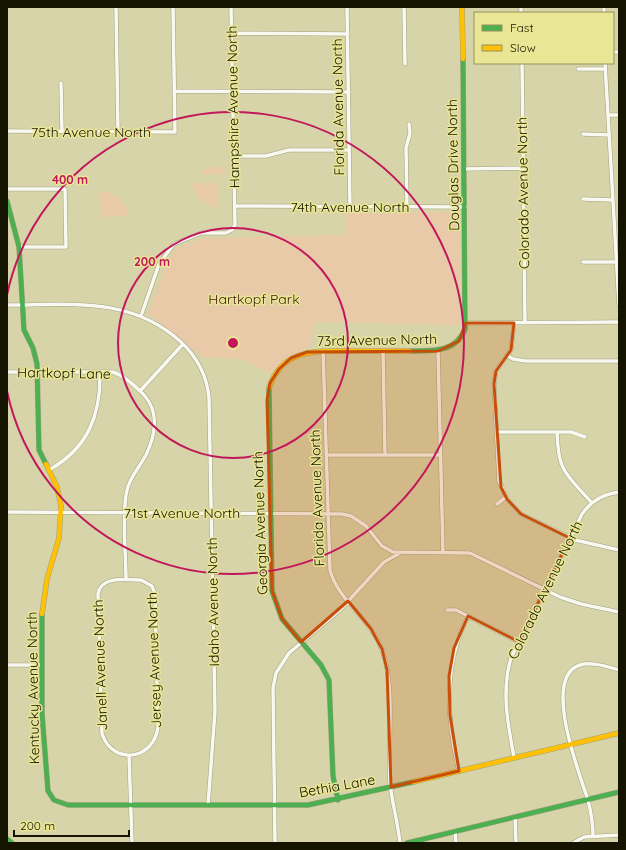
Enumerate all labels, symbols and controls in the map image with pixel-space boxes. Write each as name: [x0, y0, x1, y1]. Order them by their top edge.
legend: [474, 12, 614, 64]
text: Fast: [510, 20, 534, 35]
street label: Hampshire Avenue North: [223, 26, 243, 188]
street label: Florida Avenue North: [328, 38, 348, 176]
text: Slow: [510, 40, 536, 55]
street label: Douglas Drive North: [443, 99, 463, 231]
street label: Colorado Avenue North: [513, 117, 533, 269]
street label: 75th Avenue North: [31, 123, 151, 141]
text: 400 m: [52, 172, 88, 187]
street label: 74th Avenue North: [291, 198, 409, 216]
text: 200 m: [134, 254, 170, 269]
park label: Hartkopf Park: [208, 290, 300, 308]
street label: 73rd Avenue North: [317, 330, 437, 350]
centre of rings: [226, 336, 240, 350]
street label: Hartkopf Lane: [17, 363, 111, 383]
street label: Florida Avenue North: [306, 429, 328, 567]
street label: Georgia Avenue North: [248, 451, 272, 595]
street label: 71st Avenue North: [124, 504, 240, 522]
street label: Colorado Avenue North: [504, 518, 586, 662]
street label: Idaho Avenue North: [203, 537, 223, 667]
street label: Jersey Avenue North: [143, 592, 165, 728]
street label: Janell Avenue North: [89, 599, 111, 731]
street label: Kentucky Avenue North: [23, 611, 43, 765]
street label: Bethia Lane: [298, 770, 377, 802]
scale bar: [14, 812, 129, 838]
text: 200 m: [20, 818, 55, 833]

